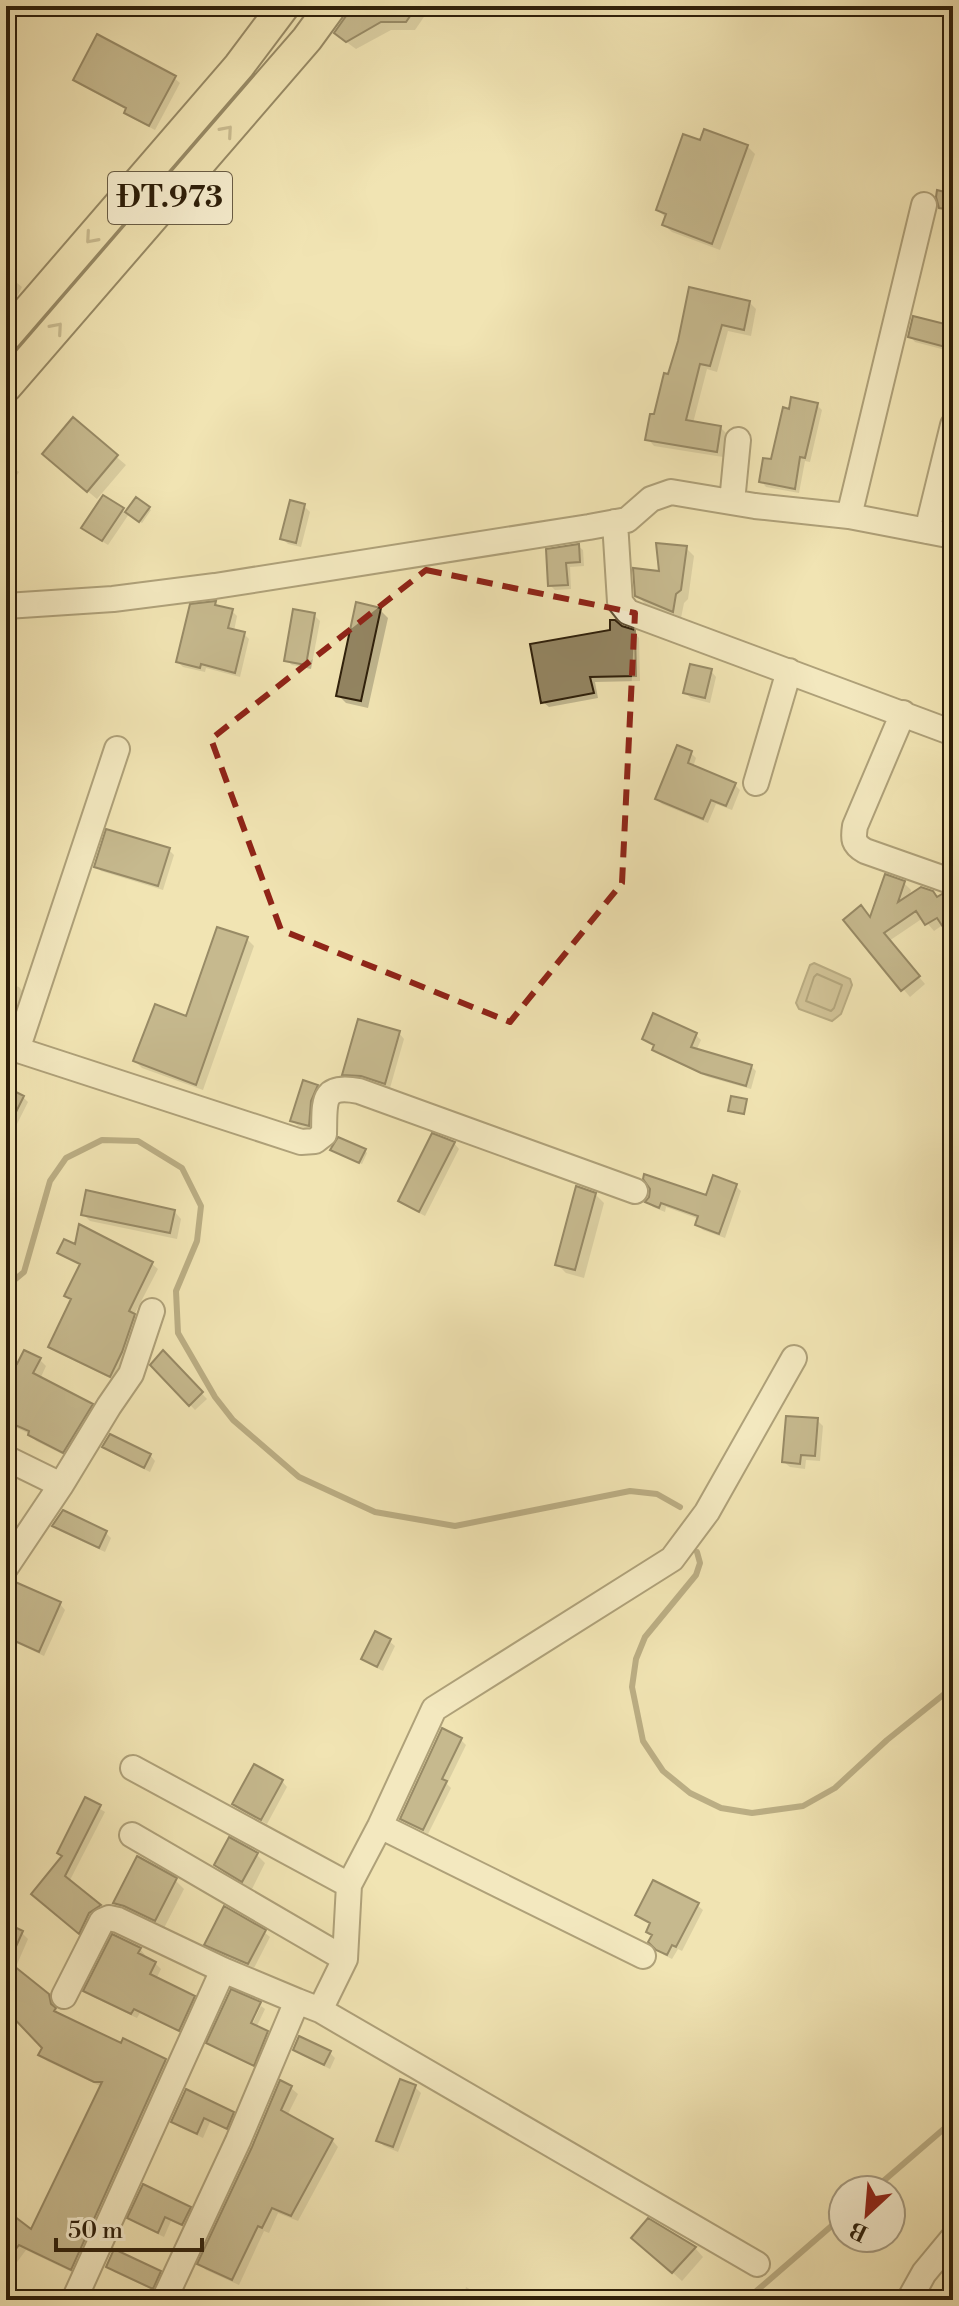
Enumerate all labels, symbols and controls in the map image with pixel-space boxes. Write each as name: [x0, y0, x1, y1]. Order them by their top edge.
one-way arrow: [218, 126, 232, 141]
road number: ĐT.973: [108, 172, 232, 224]
one-way arrow: [86, 229, 101, 244]
one-way arrow: [47, 322, 62, 337]
north arrow: [827, 2174, 907, 2254]
scale bar: [56, 2202, 202, 2252]
text: B: [846, 2215, 872, 2246]
text: 50 m: [68, 2216, 123, 2246]

